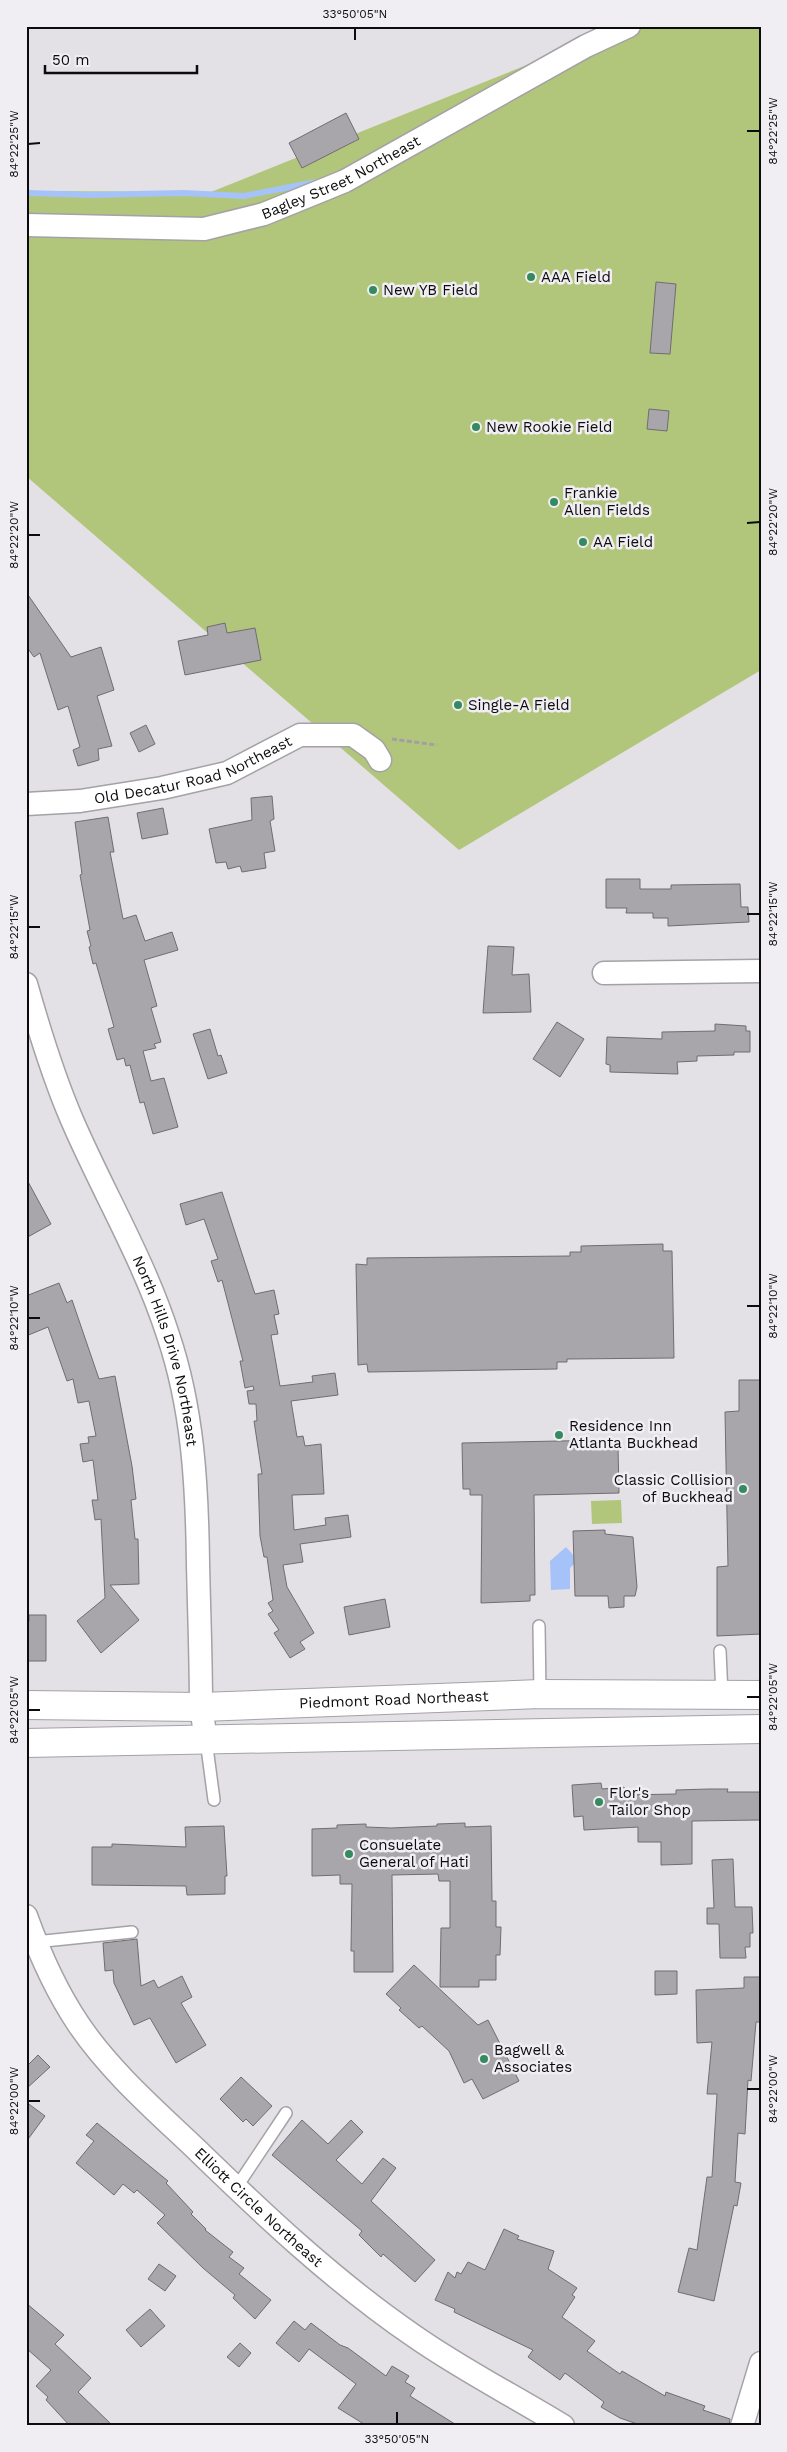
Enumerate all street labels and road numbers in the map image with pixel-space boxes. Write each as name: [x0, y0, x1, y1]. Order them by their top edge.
street label: Bagley Street Northeast: [259, 131, 424, 223]
street label: Old Decatur Road Northeast: [93, 732, 295, 808]
street label: North Hills Drive Northeast: [129, 1253, 201, 1448]
street label: Piedmont Road Northeast: [299, 1687, 490, 1712]
street label: Elliott Circle Northeast: [191, 2144, 327, 2271]

